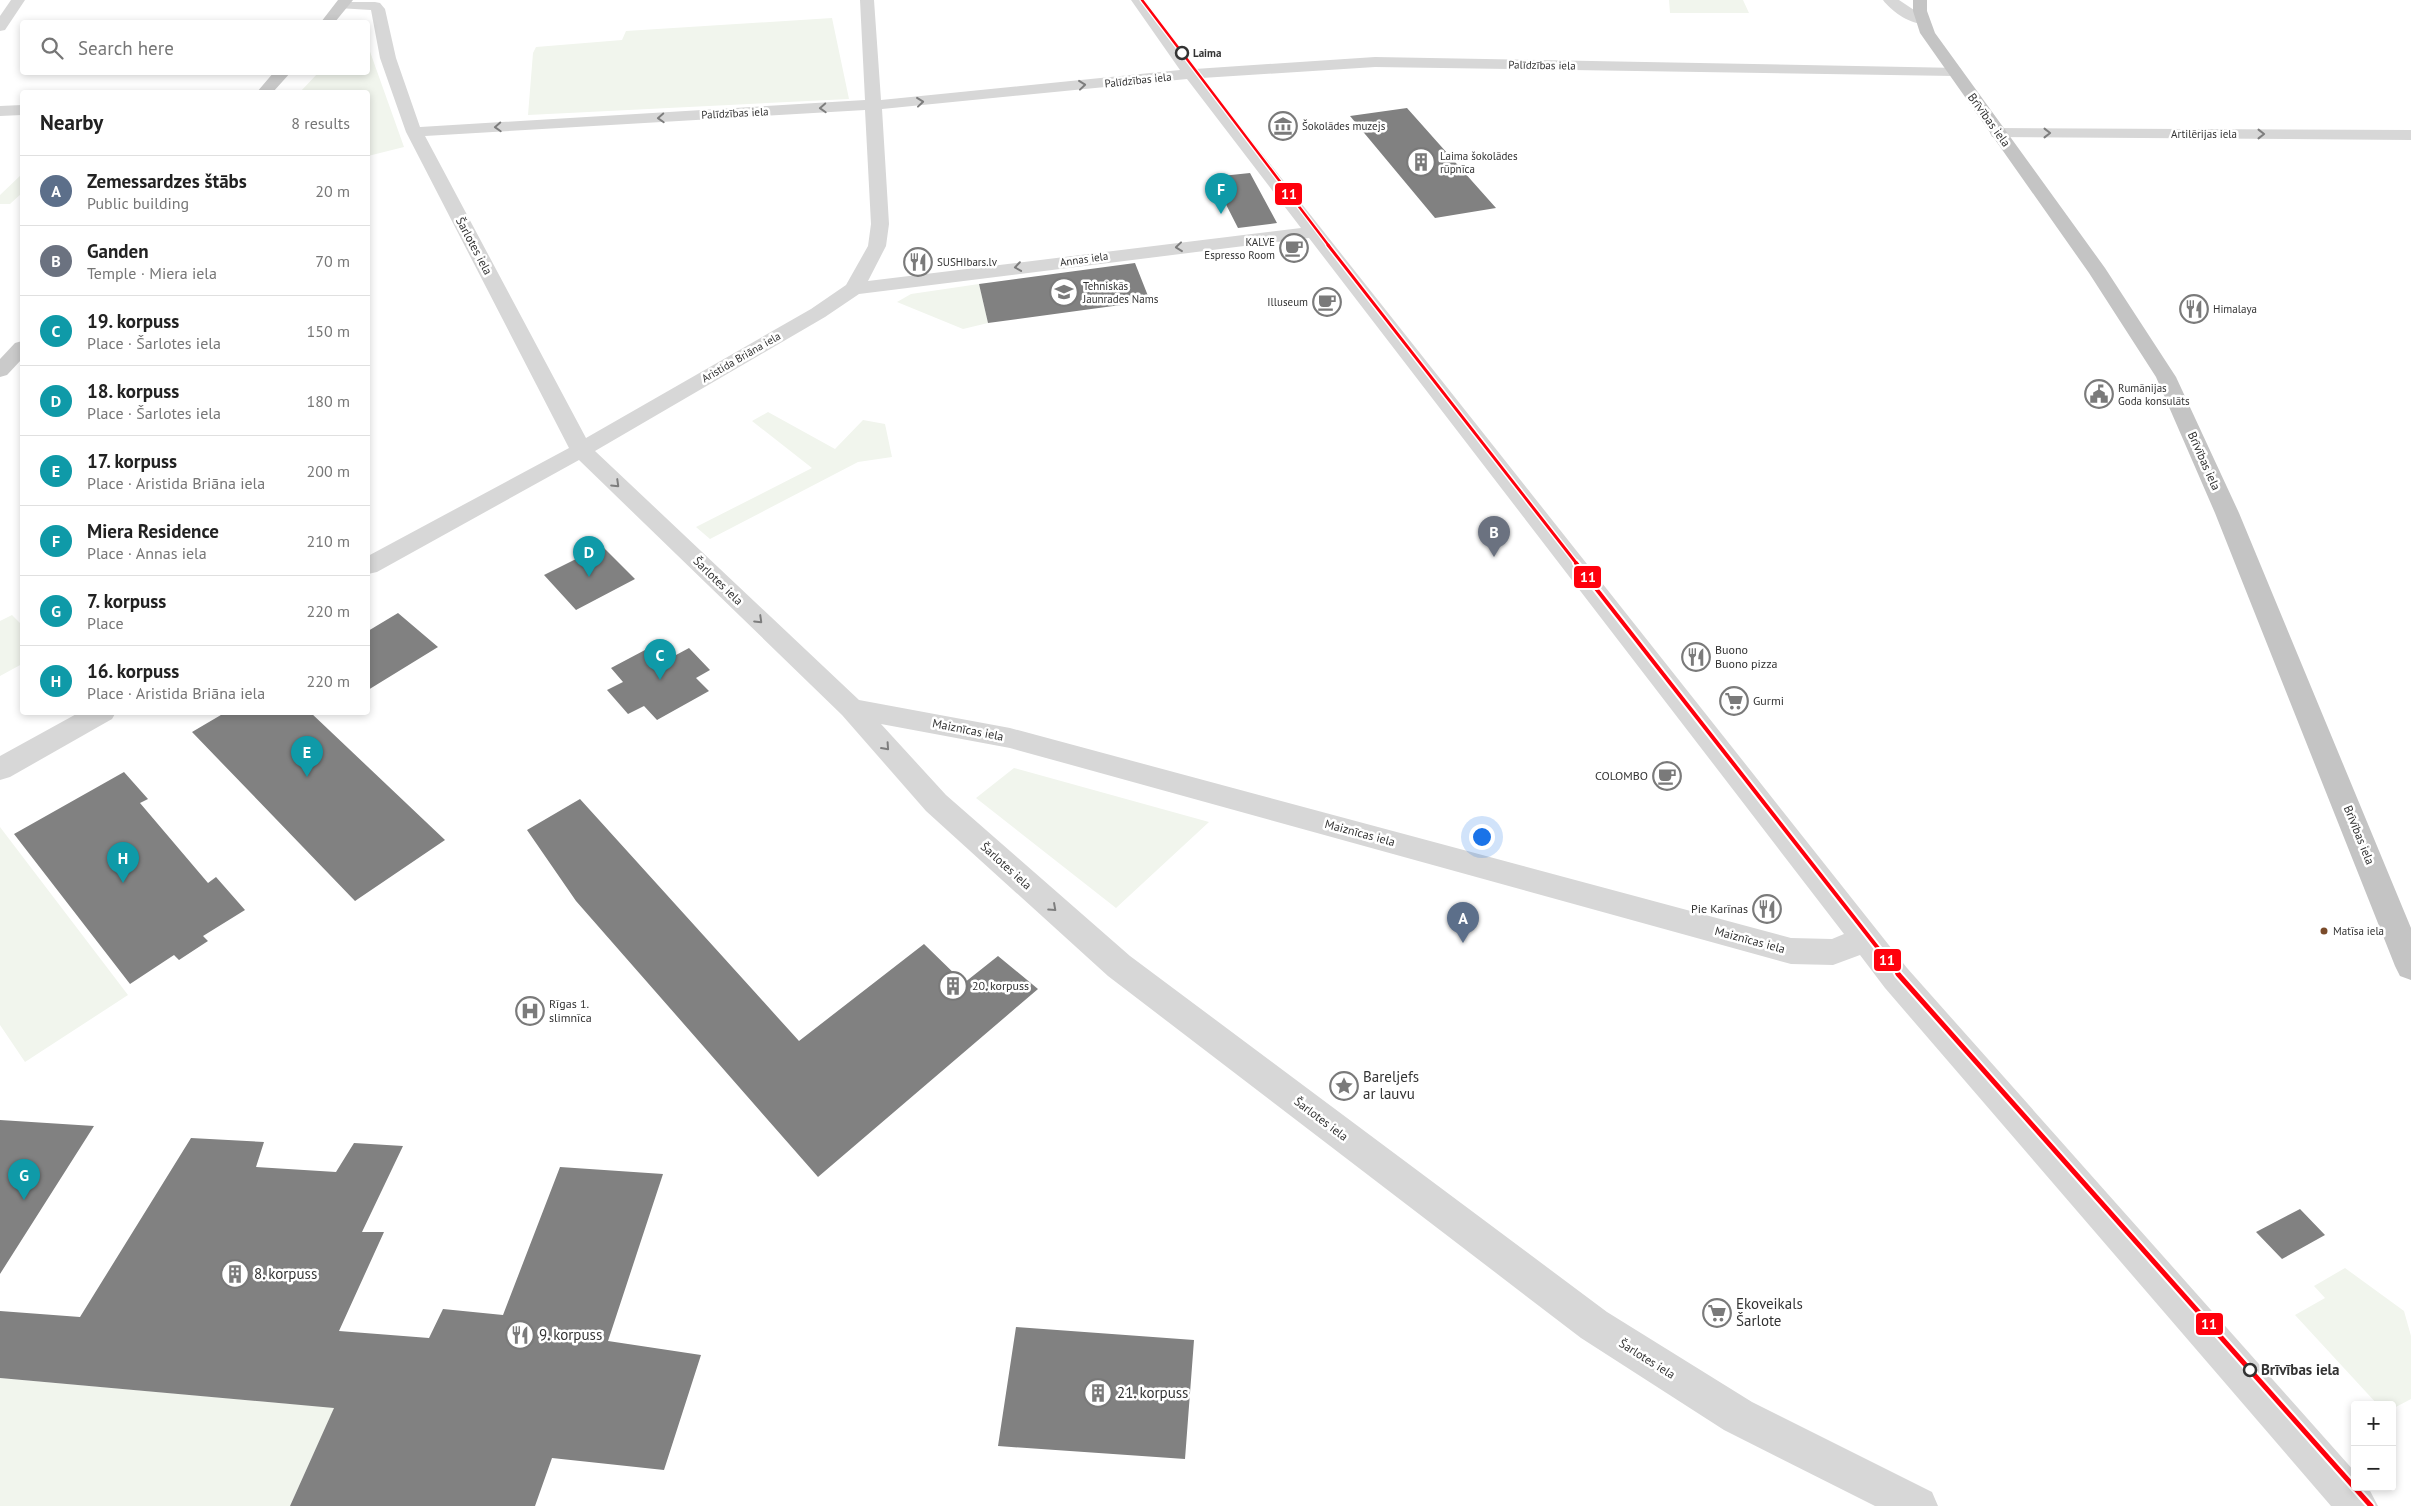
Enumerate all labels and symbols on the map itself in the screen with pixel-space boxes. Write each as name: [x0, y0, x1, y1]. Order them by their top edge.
marker: Laima: [1175, 46, 1189, 60]
place label: Laima: [1193, 46, 1221, 60]
street label: Palīdzības iela: [1508, 57, 1576, 73]
street label: Palīdzības iela: [1104, 70, 1172, 90]
one-way arrow: [1078, 80, 1086, 91]
street label: Brīvības iela: [1965, 90, 2014, 150]
one-way arrow: [917, 97, 925, 108]
one-way arrow: [819, 103, 827, 114]
street label: Palīdzības iela: [701, 104, 769, 122]
museum icon: Šokolādes muzejs: [1268, 111, 1298, 141]
one-way arrow: [656, 112, 664, 123]
place label: Šokolādes muzejs: [1302, 119, 1386, 133]
one-way arrow: [494, 122, 502, 133]
one-way arrow: [2043, 127, 2051, 138]
street label: Artilērijas iela: [2171, 127, 2237, 141]
one-way arrow: [2257, 129, 2265, 139]
building icon: Laima šokolādes rūpnīca: [1406, 147, 1436, 177]
place label: Laima šokolādes rūpnīca: [1440, 149, 1518, 176]
pin: F: [1205, 173, 1237, 214]
line badge: 11: [1274, 182, 1303, 206]
text: 11: [1281, 185, 1297, 203]
street label: Šarlotes iela: [453, 214, 496, 277]
cafe icon: KALVE Espresso Room: [1279, 233, 1309, 263]
place label: KALVE Espresso Room: [1204, 235, 1275, 262]
one-way arrow: [1175, 241, 1183, 252]
restaurant icon: SUSHIbars.lv: [903, 247, 933, 277]
street label: Annas iela: [1059, 249, 1109, 269]
place label: SUSHIbars.lv: [937, 255, 998, 269]
one-way arrow: [1013, 262, 1022, 272]
school or university icon: Tehniskās Jaunrades Nams: [1049, 277, 1079, 307]
place label: Tehniskās Jaunrades Nams: [1082, 279, 1159, 306]
cafe icon: Illuseum: [1312, 287, 1342, 317]
restaurant icon: Himalaya: [2179, 294, 2209, 324]
place label: Illuseum: [1267, 295, 1308, 309]
place label: Himalaya: [2213, 302, 2257, 316]
street label: Aristida Briāna iela: [699, 329, 783, 385]
public building icon: Rumānijas Goda konsulāts: [2084, 379, 2114, 409]
place label: Rumānijas Goda konsulāts: [2118, 381, 2190, 408]
street label: Brīvības iela: [2185, 429, 2224, 493]
one-way arrow: [610, 478, 619, 487]
pin: B: [1478, 516, 1510, 557]
pin: D: [573, 536, 605, 577]
street label: Šarlotes iela: [690, 553, 746, 608]
line badge: 11: [1573, 565, 1602, 589]
text: 11: [1580, 568, 1596, 586]
one-way arrow: [753, 614, 762, 623]
pin: C: [644, 639, 676, 680]
restaurant icon: Buono Buono pizza: [1681, 642, 1711, 672]
place label: Buono Buono pizza: [1715, 642, 1778, 671]
supermarket icon: Gurmi: [1719, 686, 1749, 716]
place label: Gurmi: [1753, 693, 1784, 708]
street label: Maiznīcas iela: [931, 715, 1005, 744]
pin: E: [291, 736, 323, 777]
one-way arrow: [880, 742, 889, 751]
cafe icon: COLOMBO: [1652, 761, 1682, 791]
place label: COLOMBO: [1595, 768, 1648, 783]
street label: Brīvības iela: [2341, 803, 2378, 867]
street label: Maiznīcas iela: [1323, 816, 1397, 849]
your location: [1469, 824, 1495, 850]
street label: Šarlotes iela: [978, 839, 1035, 892]
pin: H: [107, 842, 139, 883]
restaurant icon: Pie Karīnas: [1752, 894, 1782, 924]
place label: Pie Karīnas: [1691, 901, 1748, 916]
one-way arrow: [1048, 902, 1057, 911]
pin: A: [1447, 902, 1479, 943]
street label: Maiznīcas iela: [1713, 923, 1787, 956]
place label: Matīsa iela: [2333, 924, 2384, 938]
marker: Matīsa iela: [2319, 926, 2329, 936]
line badge: 11: [1873, 948, 1902, 972]
text: 11: [1879, 951, 1895, 969]
building icon: 20. korpuss: [938, 971, 968, 1001]
place label: 20. korpuss: [972, 978, 1029, 993]
hospital icon: Rīgas 1. slimnīca: [515, 996, 545, 1026]
place label: Rīgas 1. slimnīca: [549, 996, 592, 1025]
place label: Bareljefs ar lauvu: [1363, 1067, 1419, 1103]
place icon: Bareljefs ar lauvu: [1329, 1071, 1359, 1101]
street label: Šarlotes iela: [1291, 1094, 1351, 1144]
pin: G: [8, 1159, 40, 1200]
building icon: 8. korpuss: [220, 1259, 250, 1289]
place label: 8. korpuss: [254, 1264, 317, 1283]
place label: Ekoveikals Šarlote: [1736, 1294, 1803, 1330]
supermarket icon: Ekoveikals Šarlote: [1702, 1298, 1732, 1328]
line badge: 11: [2195, 1312, 2224, 1336]
text: 11: [2201, 1315, 2217, 1333]
restaurant icon: 9. korpuss: [505, 1320, 535, 1350]
place label: 9. korpuss: [539, 1325, 602, 1344]
street label: Šarlotes iela: [1616, 1335, 1678, 1382]
place label: Brīvības iela: [2261, 1360, 2339, 1379]
marker: Brīvības iela: [2243, 1363, 2257, 1377]
building icon: 21. korpuss: [1083, 1378, 1113, 1408]
place label: 21. korpuss: [1117, 1383, 1188, 1402]

